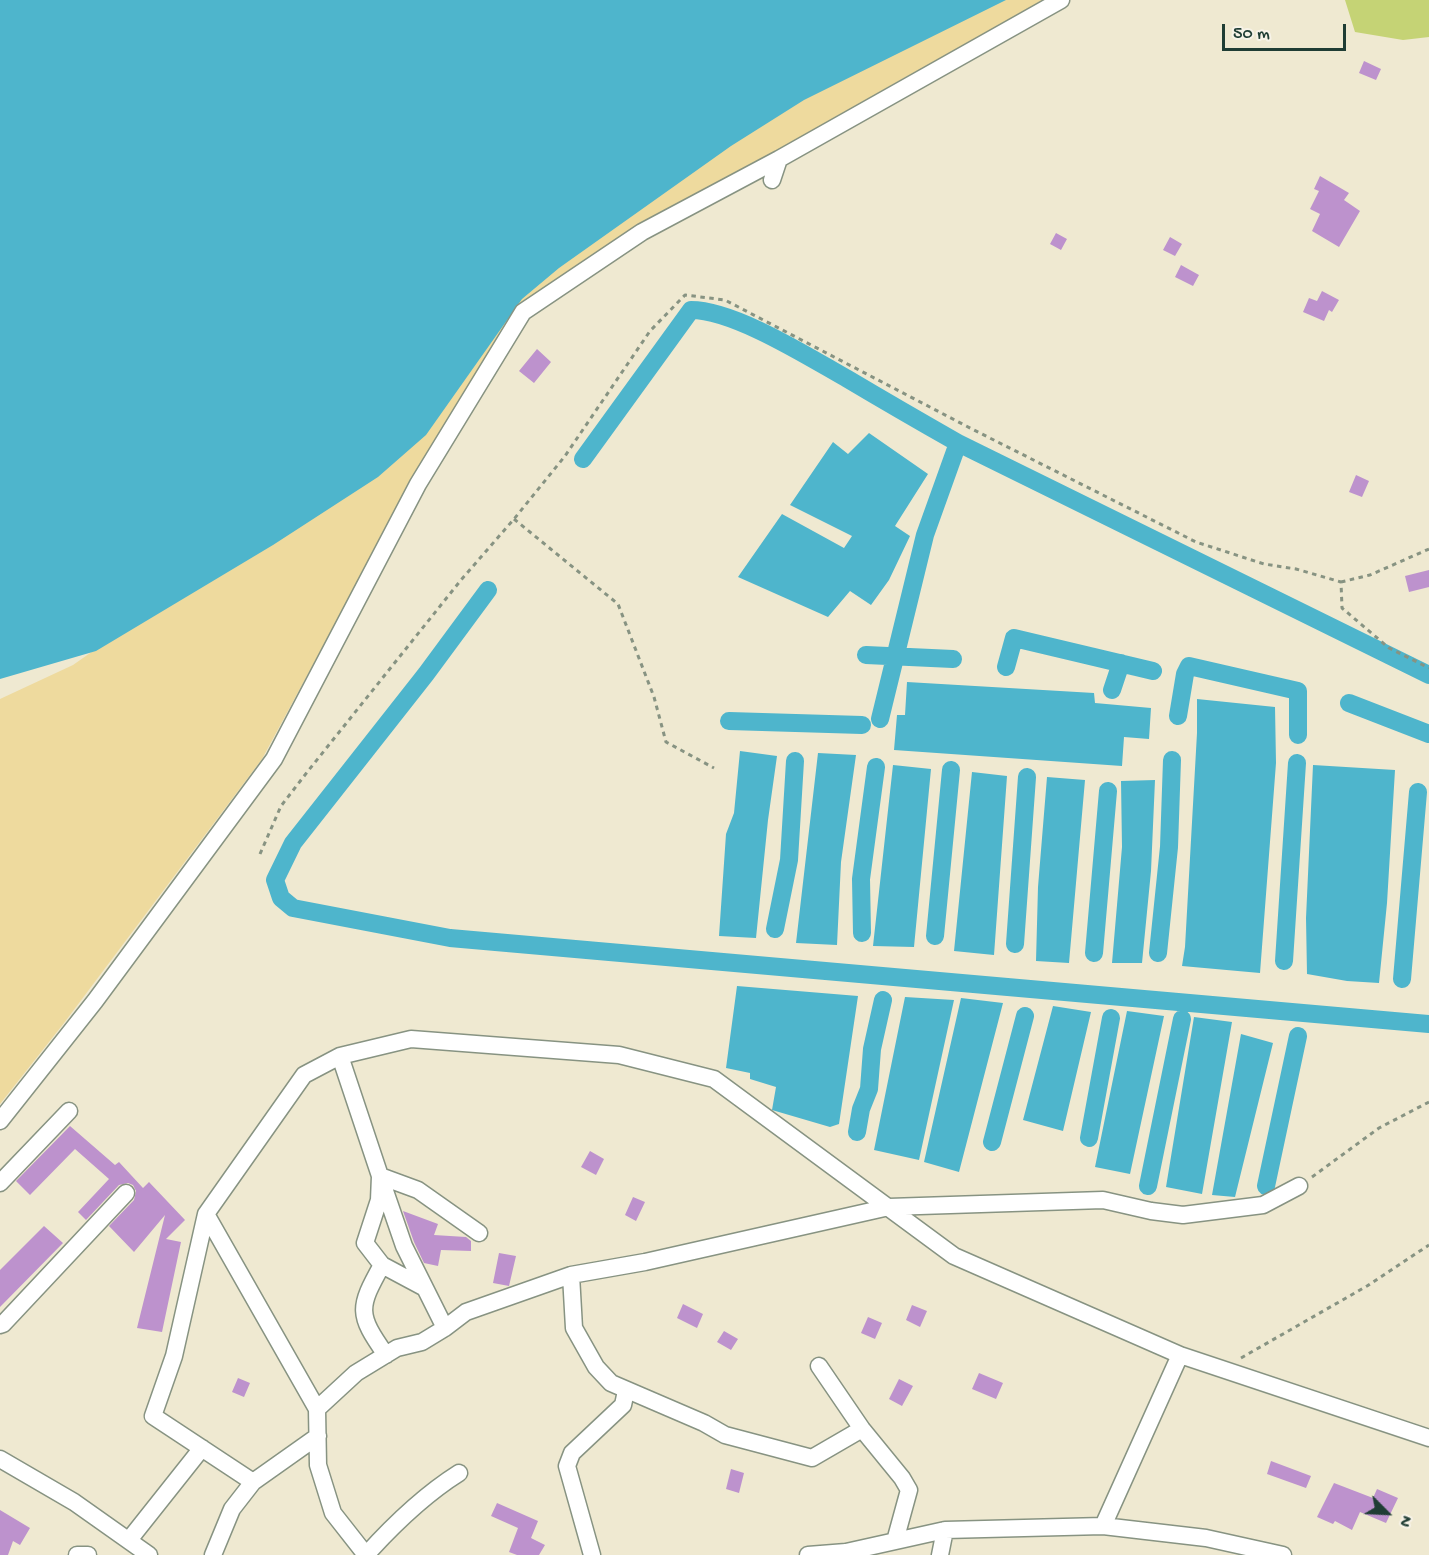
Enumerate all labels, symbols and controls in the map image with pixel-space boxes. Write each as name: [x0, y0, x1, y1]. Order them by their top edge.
scale bar: [1225, 12, 1350, 50]
text: 50 m: [1233, 24, 1270, 45]
north arrow: [1357, 1483, 1417, 1543]
text: N: [1393, 1512, 1415, 1529]

